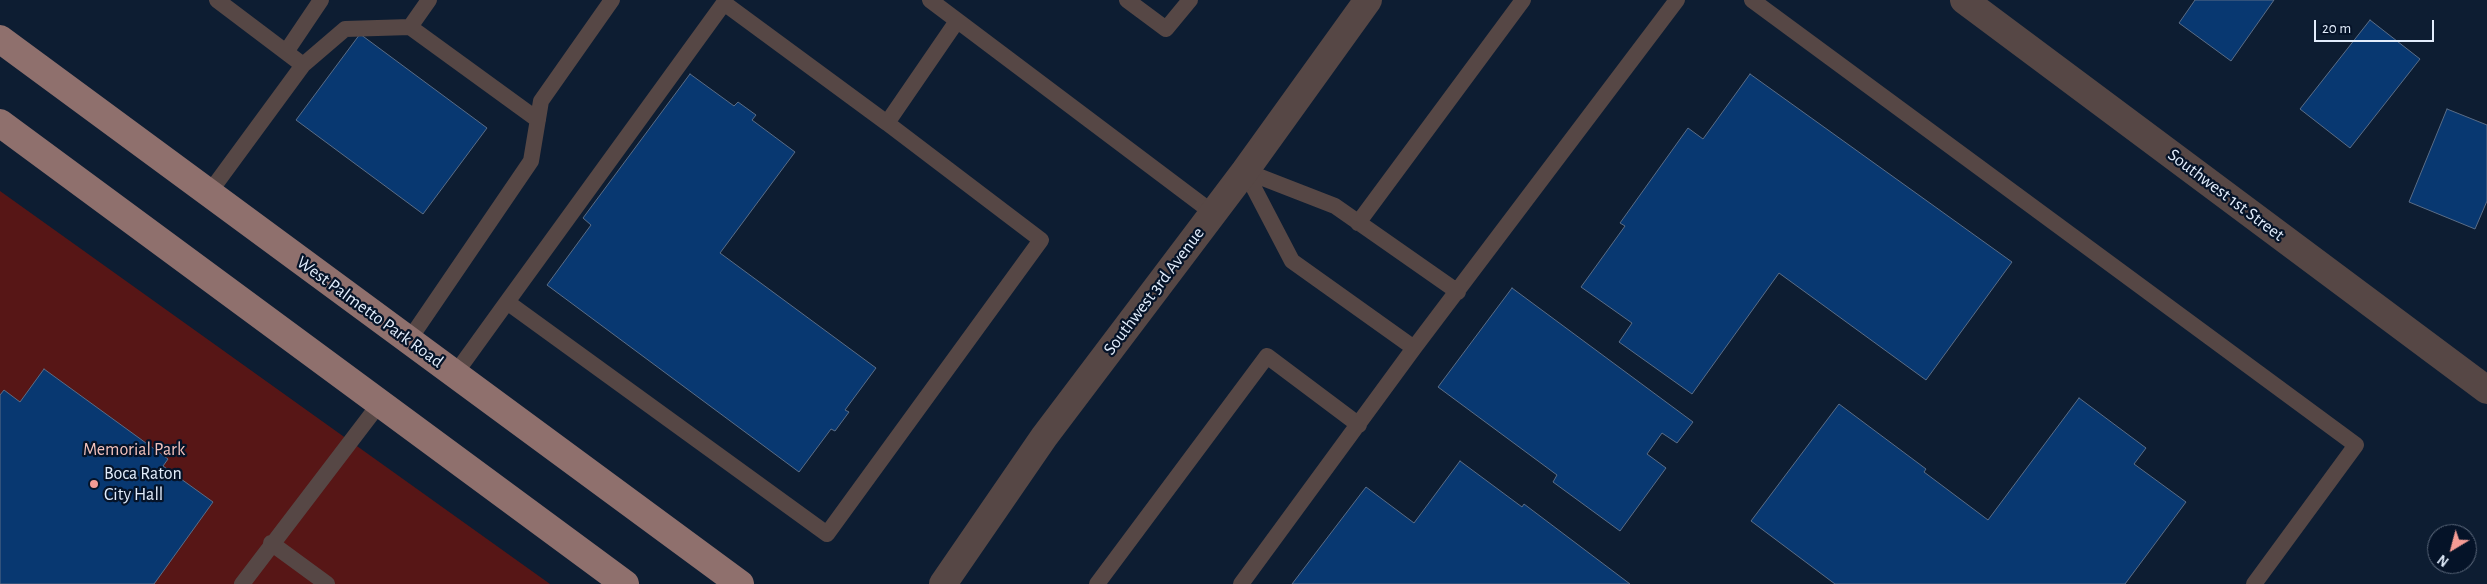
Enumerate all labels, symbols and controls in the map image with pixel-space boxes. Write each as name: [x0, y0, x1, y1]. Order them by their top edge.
scale bar: [2317, 10, 2437, 42]
text: 20 m: [2322, 21, 2351, 36]
street label: Southwest 1st Street: [2163, 144, 2289, 246]
street label: Southwest 3rd Avenue: [1099, 223, 1209, 359]
street label: West Palmetto Park Road: [292, 251, 448, 373]
park label: Memorial Park: [83, 439, 185, 461]
place label: Boca Raton City Hall: [104, 463, 182, 506]
marker: Boca Raton City Hall: [88, 478, 100, 490]
north arrow: [2427, 524, 2477, 574]
text: N: [2435, 552, 2452, 569]

